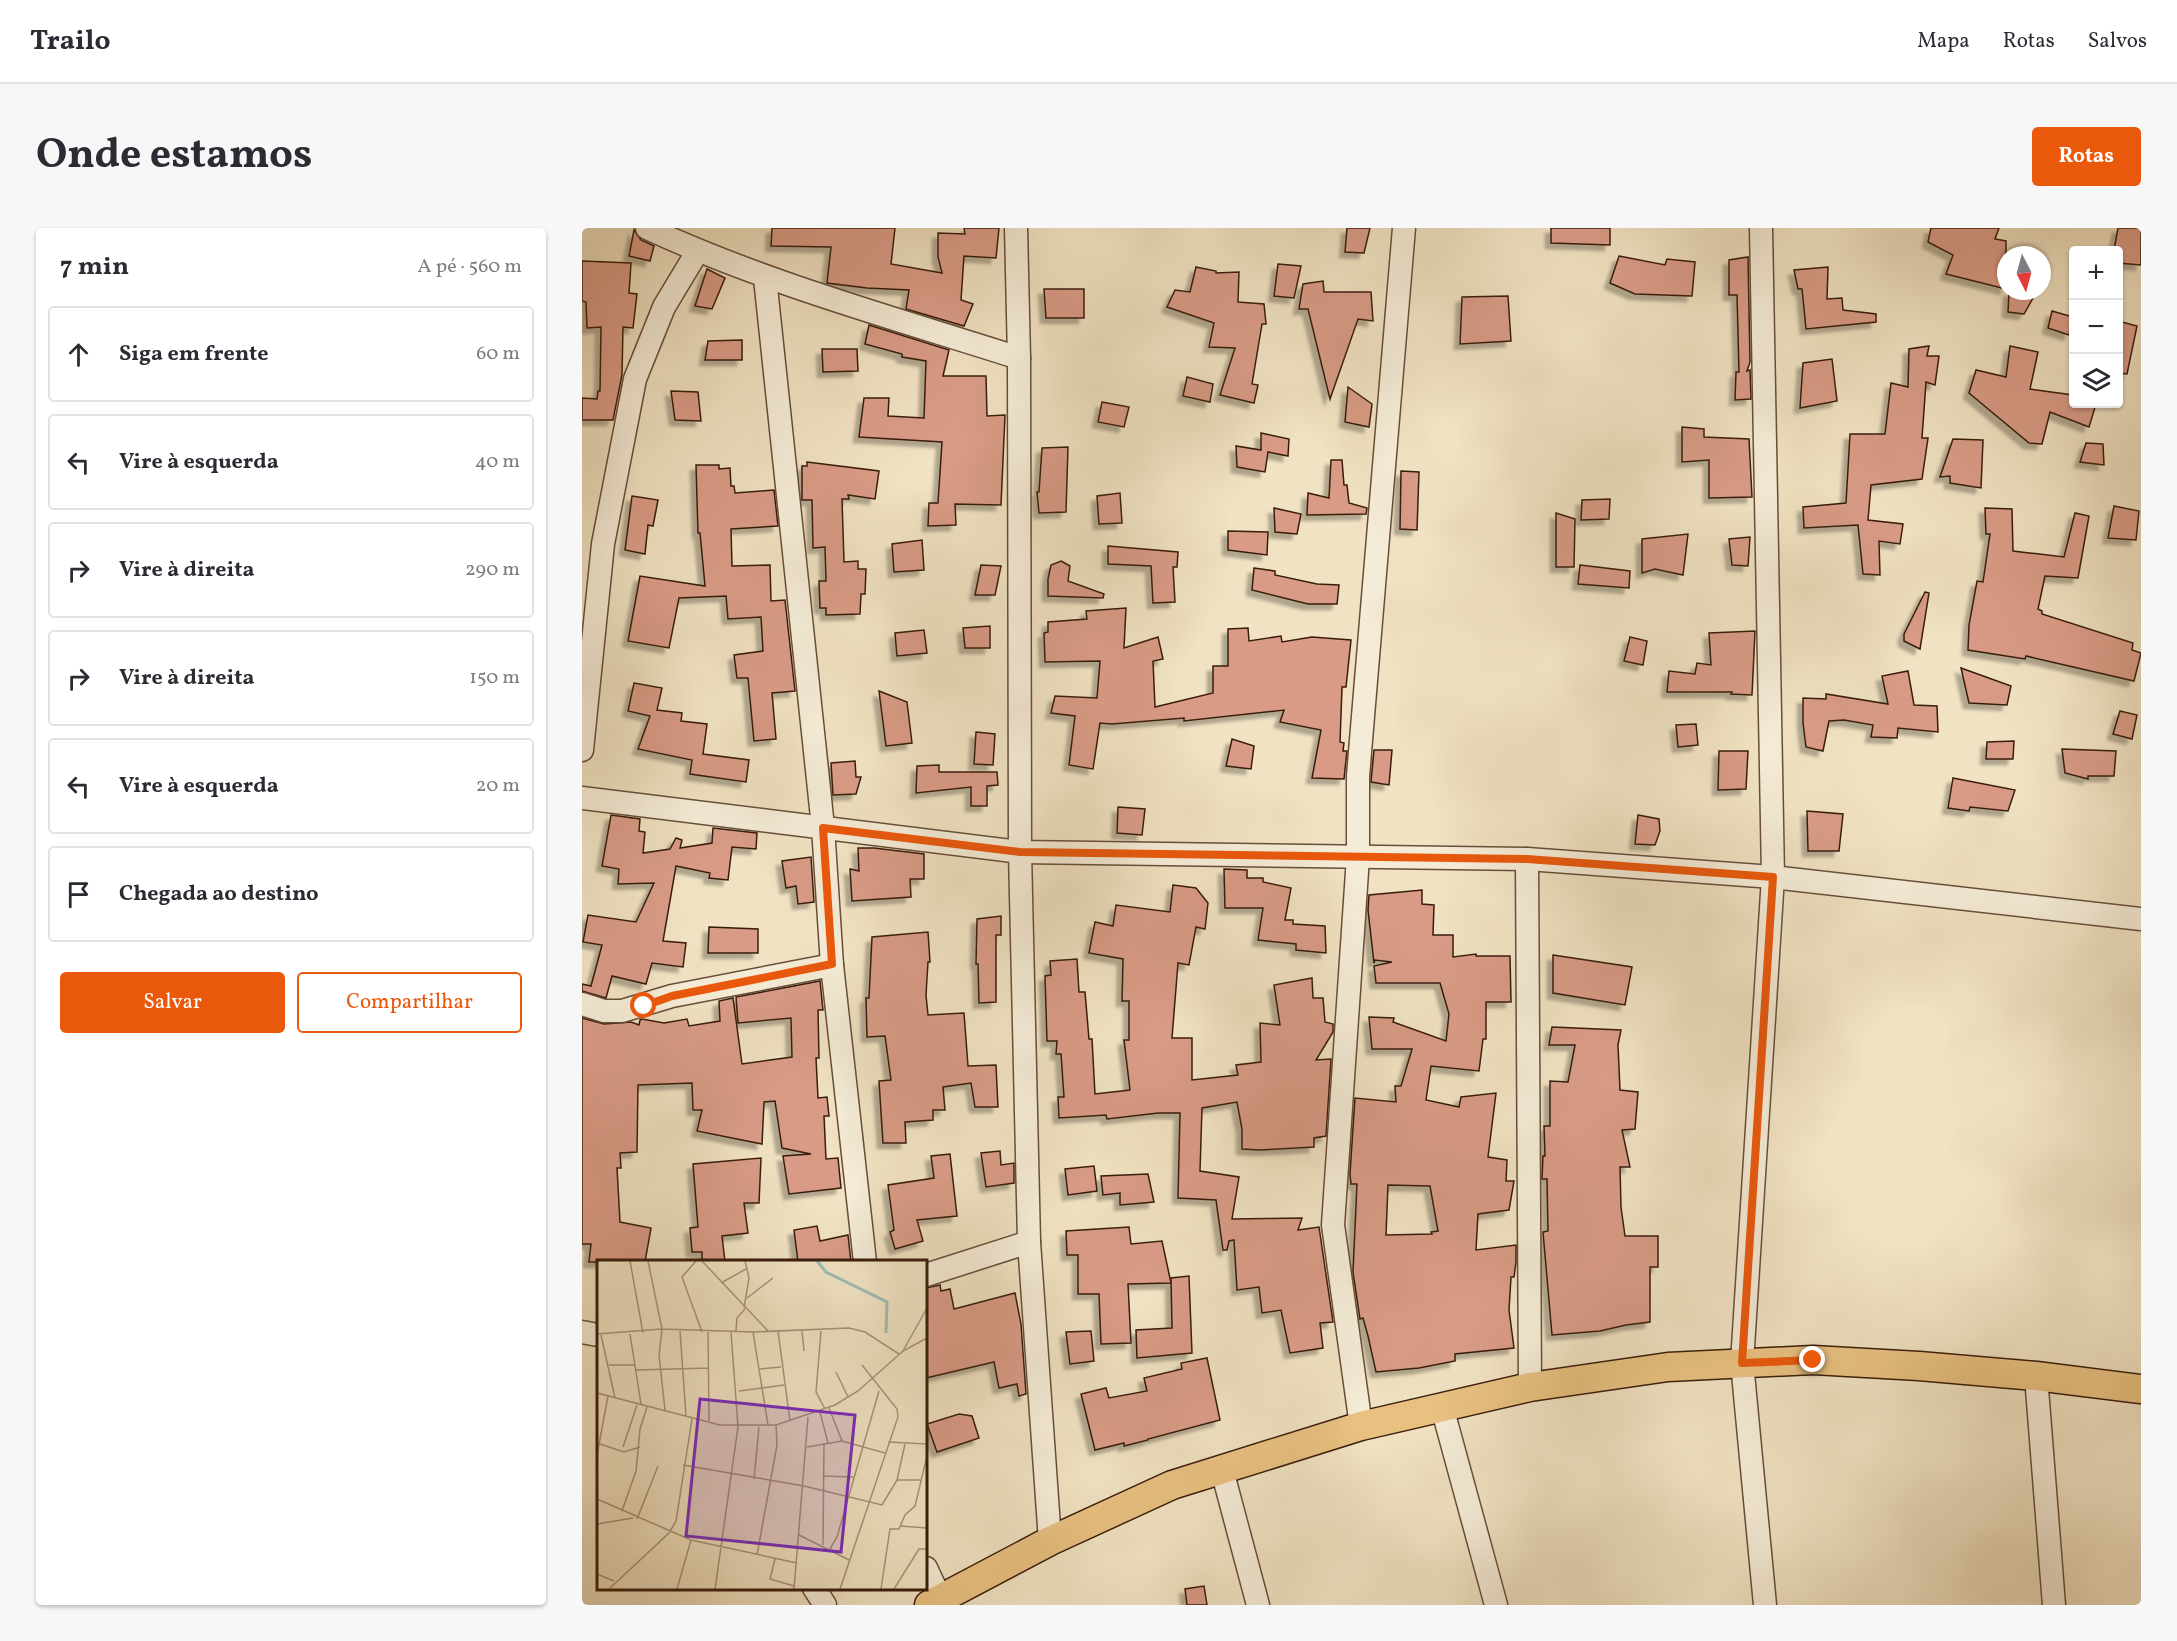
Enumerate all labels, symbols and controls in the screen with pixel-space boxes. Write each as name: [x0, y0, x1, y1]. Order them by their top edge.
text: Trailo: [30, 22, 111, 61]
text: Mapa: [1917, 27, 1970, 56]
text: Rotas: [2003, 27, 2055, 56]
text: Salvos: [2088, 27, 2147, 56]
text: Onde estamos: [36, 127, 312, 186]
button: Rotas: [2032, 127, 2141, 186]
north arrow: [1997, 246, 2051, 300]
map controls: [2069, 246, 2123, 408]
button: +: [2069, 246, 2123, 300]
text: 7 min: [60, 249, 129, 285]
text: A pé · 560 m: [418, 253, 522, 281]
button: −: [2069, 300, 2123, 354]
icon: ahead: [62, 338, 95, 371]
text: Siga em frente: [119, 339, 269, 370]
text: 60 m: [476, 340, 520, 368]
button: layers: [2069, 354, 2123, 408]
icon: left: [62, 446, 95, 479]
text: Vire à esquerda: [119, 447, 279, 478]
text: 40 m: [475, 448, 520, 476]
icon: right: [62, 554, 95, 587]
text: Vire à direita: [119, 555, 255, 586]
text: 290 m: [465, 556, 520, 584]
icon: right: [62, 662, 95, 695]
text: Vire à direita: [119, 663, 255, 694]
text: 150 m: [469, 664, 520, 692]
icon: left: [62, 770, 95, 803]
text: Vire à esquerda: [119, 771, 279, 802]
text: 20 m: [476, 772, 520, 800]
icon: arrive: [62, 878, 95, 911]
text: Chegada ao destino: [119, 879, 319, 910]
button: Salvar: [60, 972, 285, 1033]
button: Compartilhar: [297, 972, 522, 1033]
route start: [630, 992, 656, 1018]
inset map: [597, 1260, 927, 1590]
route end: [1799, 1346, 1825, 1372]

